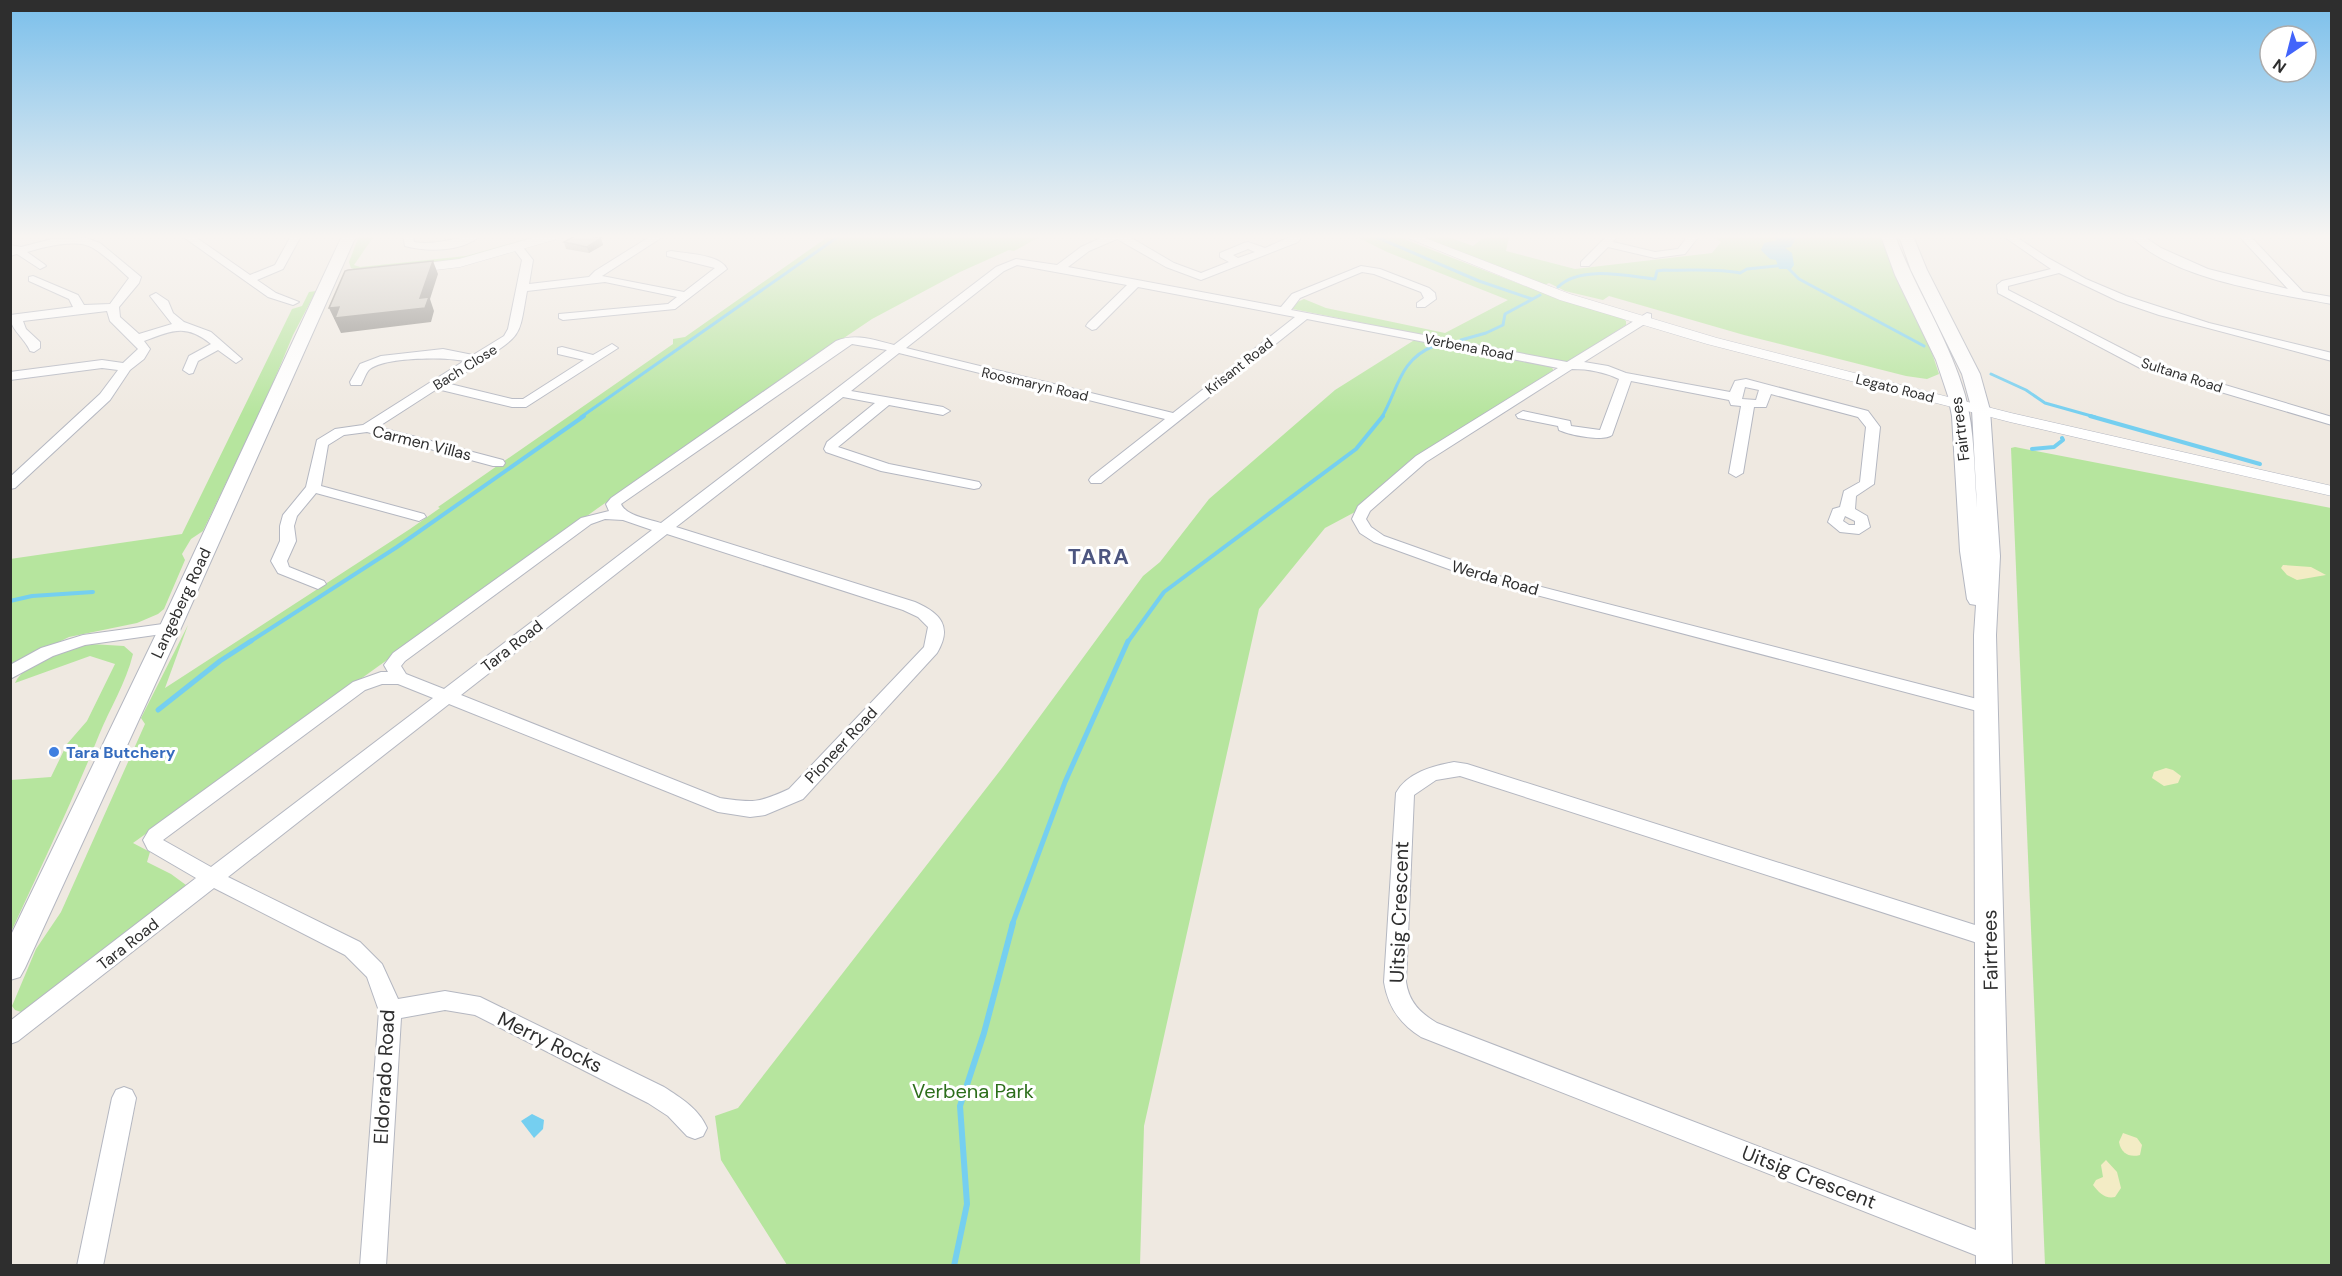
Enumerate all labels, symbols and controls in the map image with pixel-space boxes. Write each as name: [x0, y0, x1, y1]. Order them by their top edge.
north arrow: [2258, 24, 2318, 84]
text: N: [2269, 54, 2290, 78]
street label: Verbena Road: [1423, 330, 1515, 364]
street label: Krisant Road: [1201, 334, 1277, 398]
street label: Bach Close: [430, 340, 500, 394]
street label: Sultana Road: [2139, 353, 2225, 397]
street label: Roosmaryn Road: [980, 363, 1090, 405]
street label: Legato Road: [1854, 370, 1936, 406]
street label: Fairtrees: [1946, 396, 1974, 462]
street label: Carmen Villas: [370, 421, 474, 465]
district label: TARA: [1068, 542, 1130, 571]
street label: Langeberg Road: [146, 545, 216, 661]
street label: Werda Road: [1449, 556, 1541, 600]
street label: Tara Road: [477, 615, 547, 677]
street label: Pioneer Road: [800, 702, 882, 788]
place label: Tara Butchery: [66, 742, 176, 763]
marker: Tara Butchery: [47, 745, 61, 759]
street label: Uitsig Crescent: [1384, 840, 1414, 983]
street label: Fairtrees: [1976, 909, 2004, 991]
street label: Tara Road: [93, 913, 163, 975]
street label: Merry Rocks: [493, 1005, 607, 1079]
street label: Eldorado Road: [367, 1009, 401, 1145]
park label: Verbena Park: [912, 1078, 1034, 1104]
street label: Uitsig Crescent: [1738, 1139, 1880, 1215]

